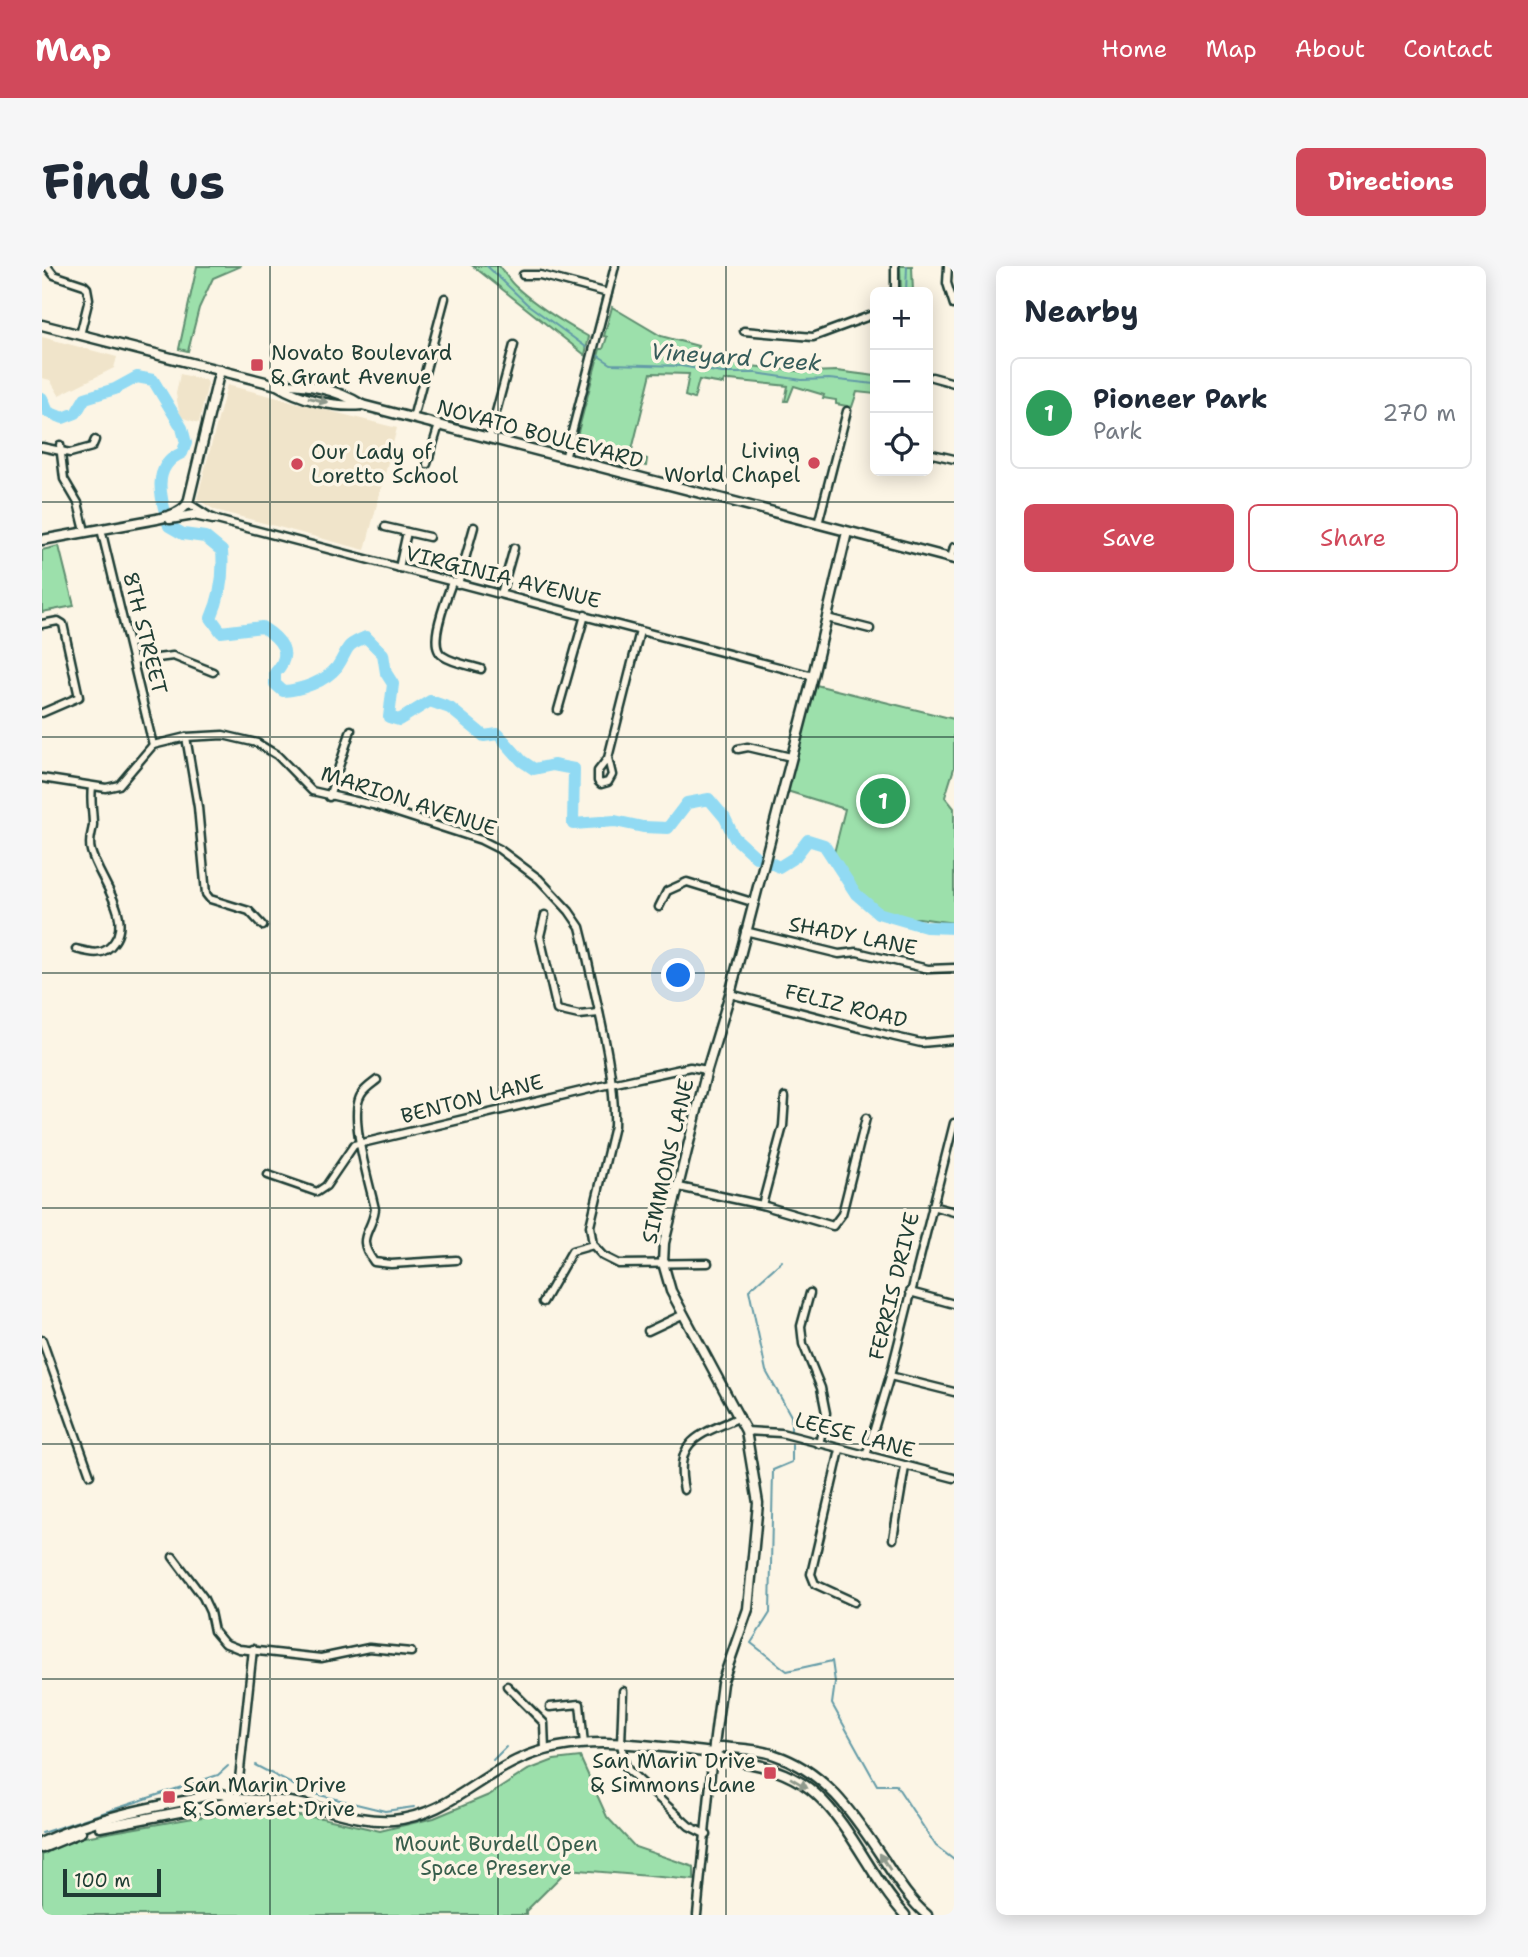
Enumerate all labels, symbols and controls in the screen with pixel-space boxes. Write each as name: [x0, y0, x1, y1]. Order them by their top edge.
text: Map: [35, 27, 111, 72]
text: Home: [1101, 33, 1167, 65]
text: Map: [1205, 33, 1257, 65]
text: About: [1295, 33, 1365, 65]
text: Contact: [1403, 33, 1493, 65]
button: Directions: [1296, 148, 1486, 216]
text: Find us: [42, 149, 225, 215]
map controls: [870, 287, 933, 476]
button: +: [870, 287, 933, 350]
text: Nearby: [1024, 291, 1139, 332]
water label: Vineyard Creek: [650, 336, 822, 378]
place label: Novato Boulevard & Grant Avenue: [271, 339, 452, 391]
button: −: [870, 350, 933, 413]
marker: Novato Boulevard & Grant Avenue: [249, 357, 265, 373]
text: Pioneer Park: [1093, 381, 1268, 416]
street label: NOVATO BOULEVARD: [434, 393, 646, 475]
one-way arrow: [307, 395, 329, 406]
text: 1: [1044, 398, 1054, 428]
text: 270 m: [1382, 398, 1456, 428]
button: locate: [870, 413, 933, 476]
text: Park: [1093, 416, 1142, 446]
place label: Living World Chapel: [664, 437, 801, 489]
place label: Our Lady of Loretto School: [311, 438, 459, 490]
marker: Living World Chapel: [806, 455, 822, 471]
marker: Our Lady of Loretto School: [289, 456, 305, 472]
button: Save: [1024, 504, 1234, 572]
button: Share: [1248, 504, 1458, 572]
street label: VIRGINIA AVENUE: [402, 539, 604, 615]
street label: 8TH STREET: [116, 569, 174, 697]
street label: MARION AVENUE: [317, 759, 501, 843]
pin: 1: [860, 775, 906, 827]
street label: SHADY LANE: [786, 910, 920, 962]
your location: [661, 958, 695, 992]
street label: FELIZ ROAD: [782, 977, 910, 1035]
street label: BENTON LANE: [398, 1068, 546, 1130]
street label: SIMMONS LANE: [635, 1076, 701, 1246]
street label: FERRIS DRIVE: [862, 1209, 926, 1363]
street label: LEESE LANE: [792, 1406, 918, 1464]
place label: San Marin Drive & Simmons Lane: [590, 1747, 756, 1799]
marker: San Marin Drive & Simmons Lane: [762, 1765, 778, 1781]
place label: San Marin Drive & Somerset Drive: [183, 1771, 355, 1823]
one-way arrow: [790, 1777, 809, 1789]
marker: San Marin Drive & Somerset Drive: [161, 1789, 177, 1805]
park label: Mount Burdell Open Space Preserve: [394, 1830, 598, 1882]
one-way arrow: [879, 1852, 892, 1871]
scale bar: [63, 1866, 161, 1898]
text: 100 m: [74, 1868, 131, 1893]

